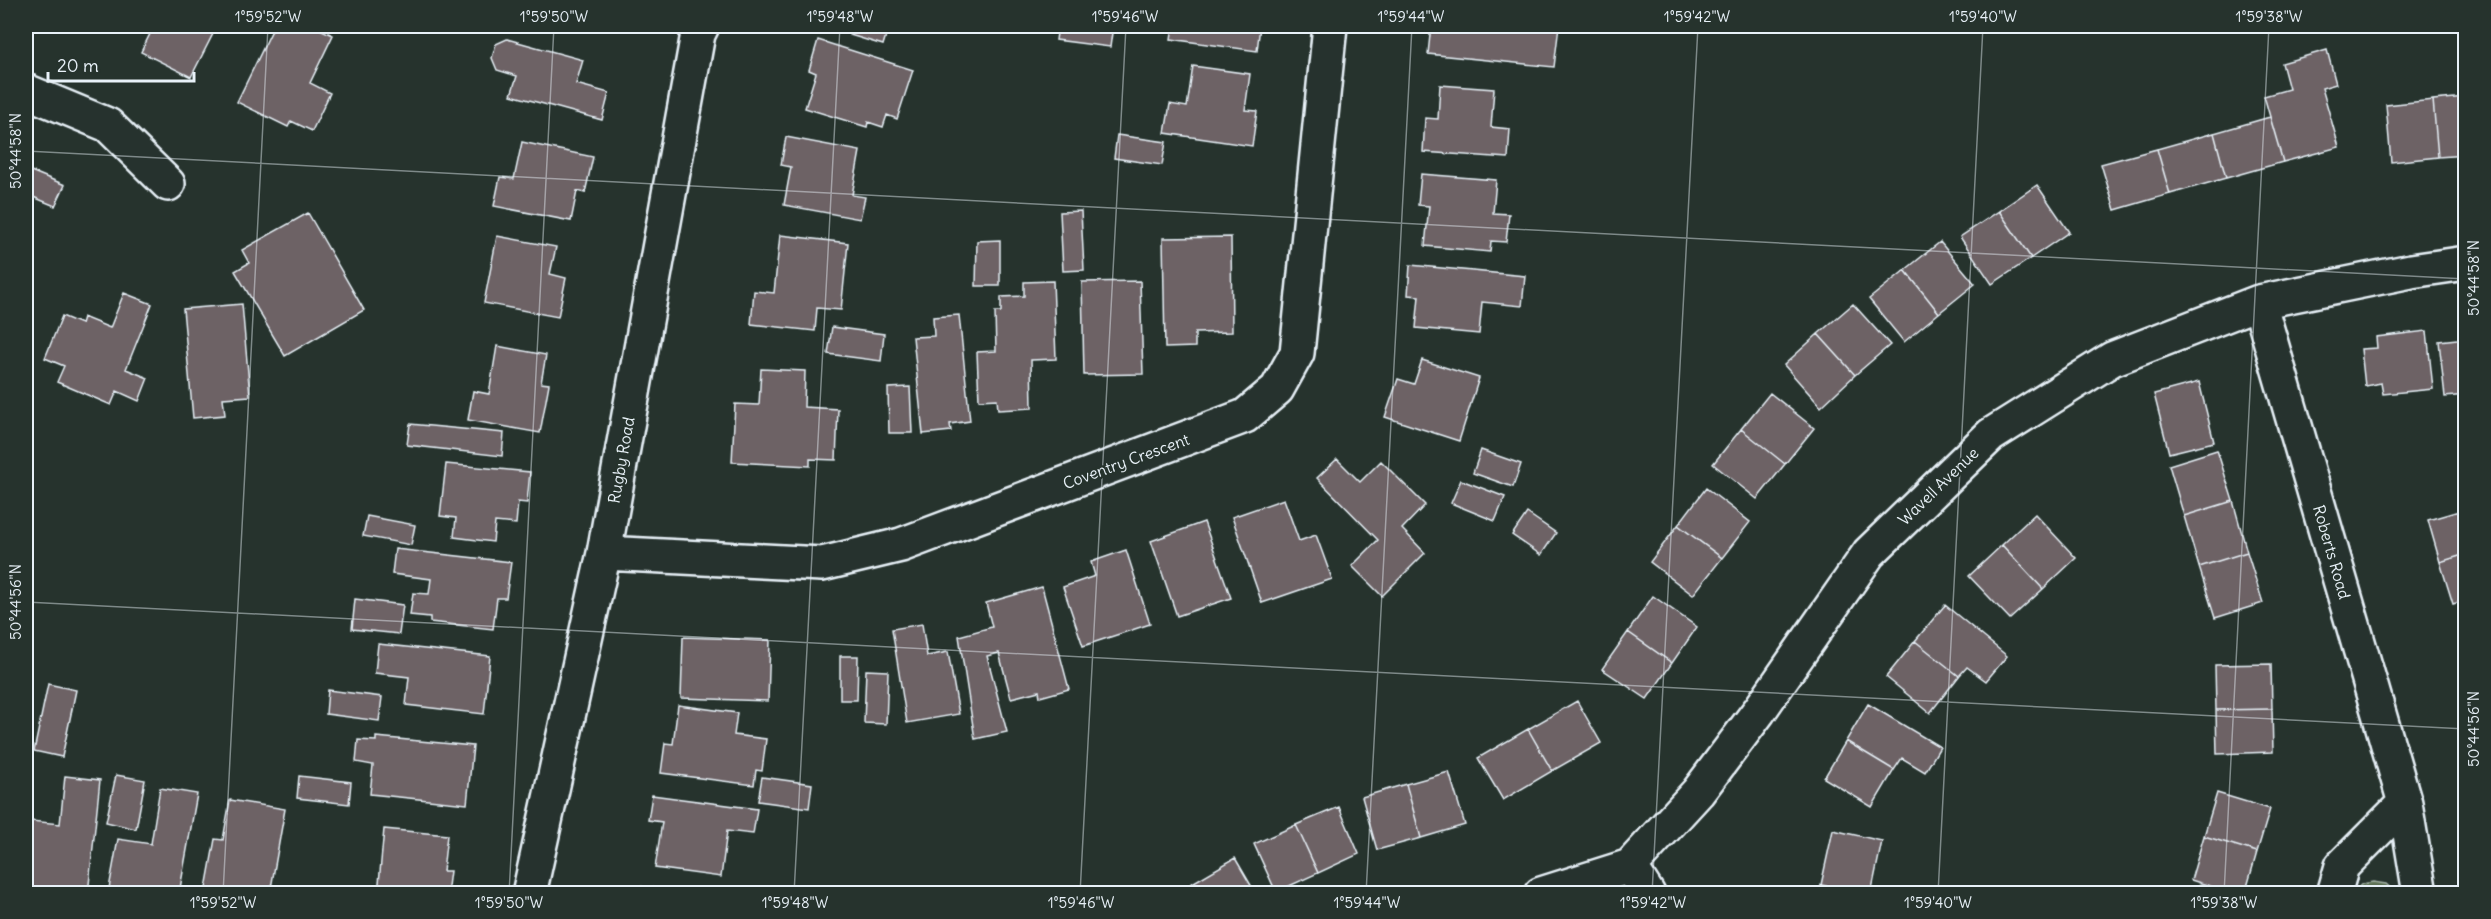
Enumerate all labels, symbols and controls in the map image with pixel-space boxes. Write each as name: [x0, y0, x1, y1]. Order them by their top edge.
text: 1°59'52"W: [235, 7, 302, 26]
text: 1°59'50"W: [520, 7, 589, 26]
text: 1°59'48"W: [807, 7, 874, 26]
text: 1°59'46"W: [1092, 7, 1159, 26]
text: 1°59'44"W: [1378, 7, 1445, 26]
text: 1°59'42"W: [1664, 7, 1731, 26]
text: 1°59'40"W: [1949, 7, 2017, 26]
text: 1°59'38"W: [2236, 7, 2303, 26]
scale bar: [48, 45, 194, 83]
text: 20 m: [57, 54, 99, 77]
text: 50°44'58"N: [6, 113, 25, 189]
text: 50°44'58"N: [2464, 240, 2483, 316]
street label: Rugby Road: [604, 415, 638, 505]
street label: Coventry Crescent: [1060, 429, 1193, 493]
street label: Wavell Avenue: [1894, 443, 1982, 529]
street label: Roberts Road: [2309, 503, 2355, 601]
text: 50°44'56"N: [6, 564, 25, 640]
text: 50°44'56"N: [2464, 691, 2483, 767]
text: 1°59'52"W: [190, 893, 257, 912]
text: 1°59'50"W: [475, 893, 544, 912]
text: 1°59'48"W: [762, 893, 829, 912]
text: 1°59'46"W: [1048, 893, 1115, 912]
text: 1°59'44"W: [1334, 893, 1401, 912]
text: 1°59'42"W: [1620, 893, 1687, 912]
text: 1°59'40"W: [1904, 893, 1972, 912]
text: 1°59'38"W: [2191, 893, 2258, 912]

